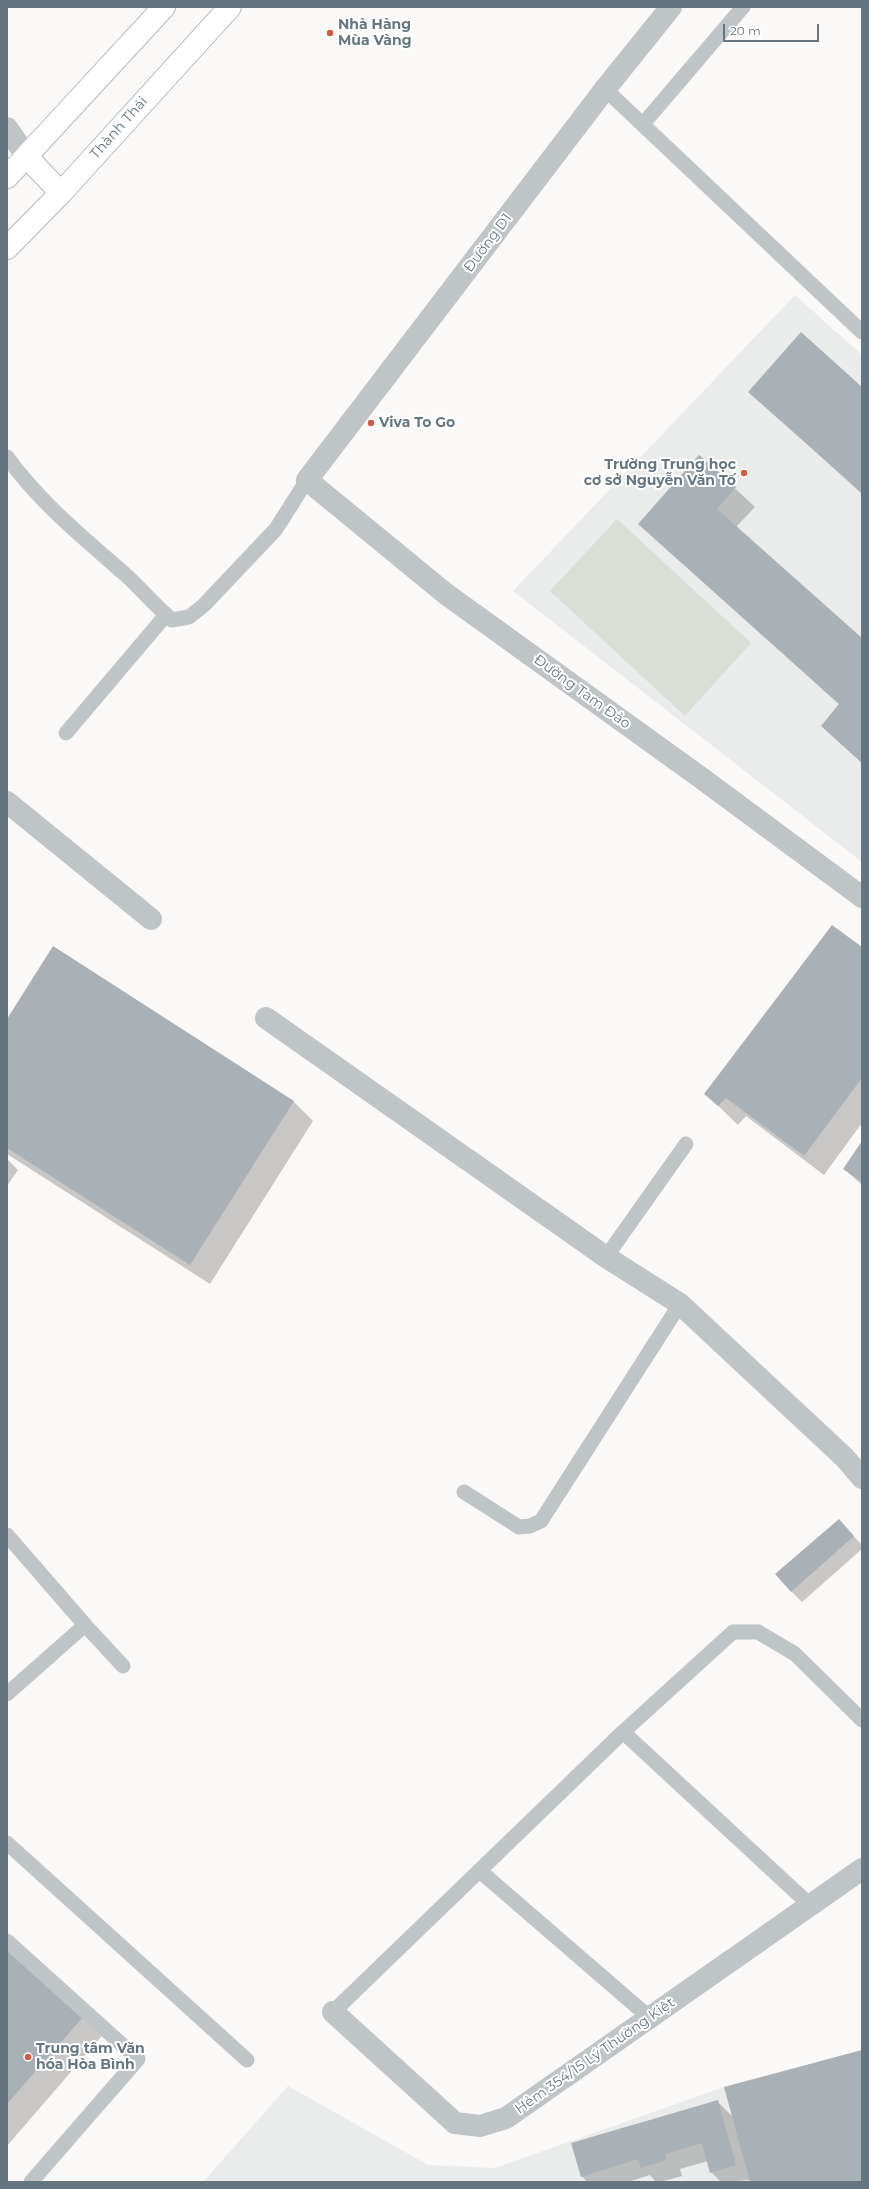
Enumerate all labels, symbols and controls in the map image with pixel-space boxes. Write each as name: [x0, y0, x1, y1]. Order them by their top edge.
scale bar: [725, 16, 821, 42]
place label: Nhà Hàng Mùa Vàng: [338, 17, 411, 50]
text: 20 m: [730, 23, 761, 38]
marker: Nhà Hàng Mùa Vàng: [325, 28, 335, 38]
street label: Thành Thái: [87, 93, 151, 163]
street label: Đường D1: [461, 210, 515, 276]
place label: Viva To Go: [379, 415, 455, 431]
marker: Viva To Go: [366, 418, 376, 428]
place label: Trường Trung học cơ sở Nguyễn Văn Tố: [584, 457, 736, 490]
marker: Trường Trung học cơ sở Nguyễn Văn Tố: [739, 468, 749, 478]
street label: Đường Tam Đảo: [530, 651, 634, 733]
street label: Hẻm 354/15 Lý Thường Kiệt: [512, 1994, 678, 2118]
place label: Trung tâm Văn hóa Hòa Bình: [36, 2041, 145, 2074]
marker: Trung tâm Văn hóa Hòa Bình: [23, 2052, 33, 2062]

